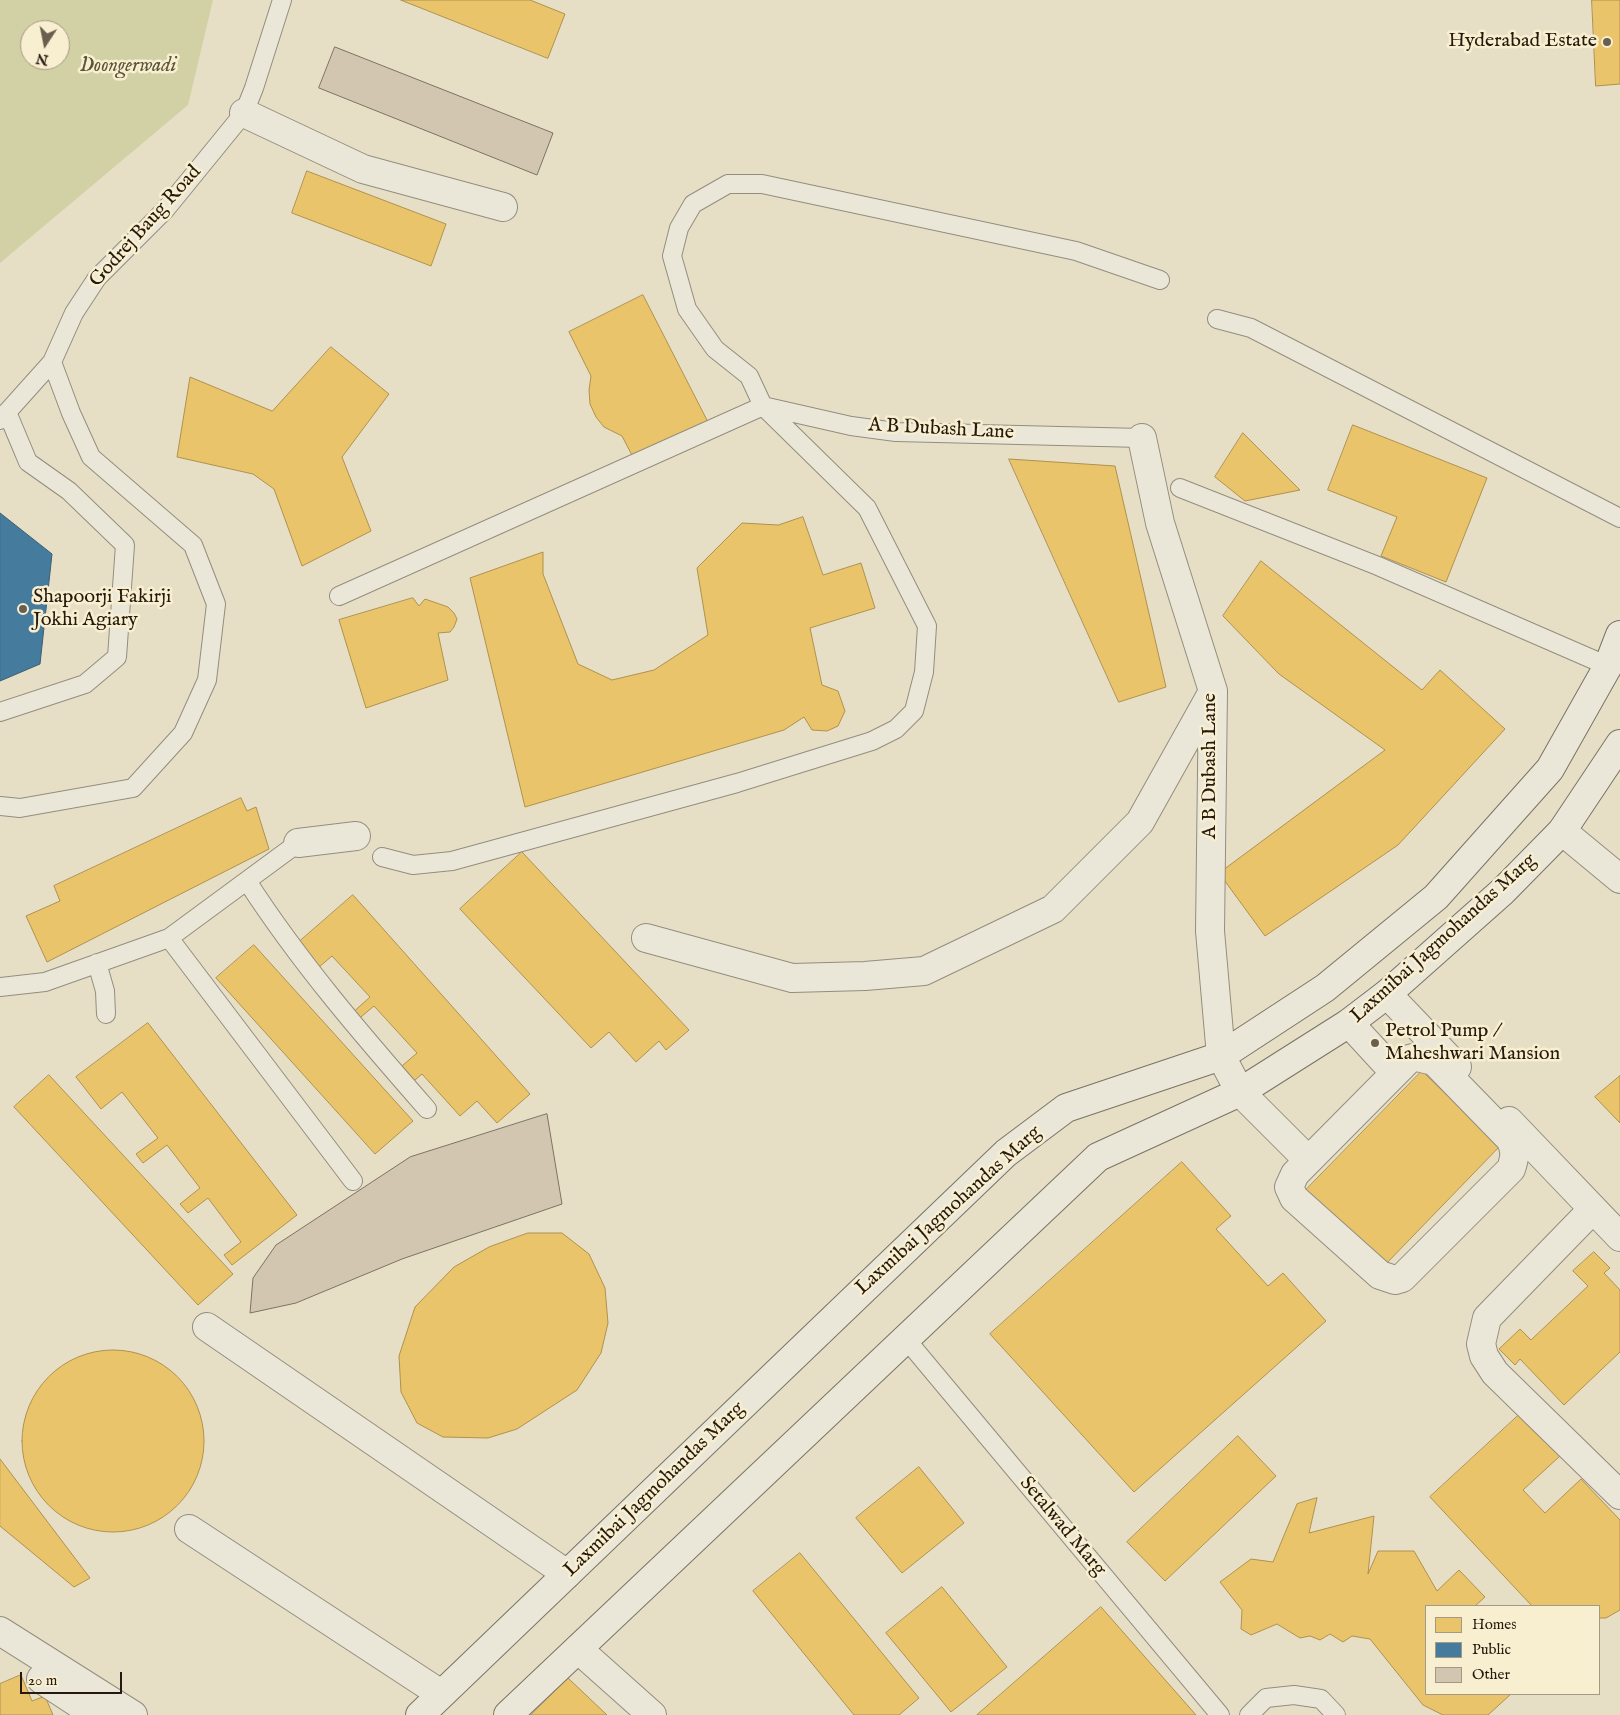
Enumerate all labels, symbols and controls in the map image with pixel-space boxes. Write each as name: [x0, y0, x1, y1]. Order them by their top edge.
north arrow: [20, 20, 70, 70]
place label: Hyderabad Estate: [1448, 30, 1597, 54]
marker: Hyderabad Estate: [1601, 36, 1613, 48]
text: N: [35, 49, 50, 69]
park label: Doongerwadi: [80, 55, 176, 79]
street label: Godrej Baug Road: [85, 161, 207, 293]
street label: A B Dubash Lane: [867, 414, 1015, 446]
place label: Shapoorji Fakirji Jokhi Agiary: [33, 586, 171, 633]
marker: Shapoorji Fakirji Jokhi Agiary: [17, 603, 29, 615]
street label: A B Dubash Lane: [1199, 693, 1223, 839]
street label: Laxmibai Jagmohandas Marg: [1346, 849, 1542, 1029]
place label: Petrol Pump / Maheshwari Mansion: [1385, 1020, 1560, 1067]
marker: Petrol Pump / Maheshwari Mansion: [1369, 1037, 1381, 1049]
street label: Laxmibai Jagmohandas Marg: [851, 1121, 1047, 1301]
street label: Laxmibai Jagmohandas Marg: [560, 1397, 750, 1583]
street label: Setalwad Marg: [1013, 1472, 1111, 1582]
legend: [1425, 1605, 1600, 1695]
text: Homes: [1472, 1615, 1516, 1634]
text: Public: [1472, 1640, 1511, 1659]
scale bar: [22, 1662, 125, 1694]
text: Other: [1472, 1665, 1510, 1684]
text: 20 m: [28, 1671, 57, 1690]

